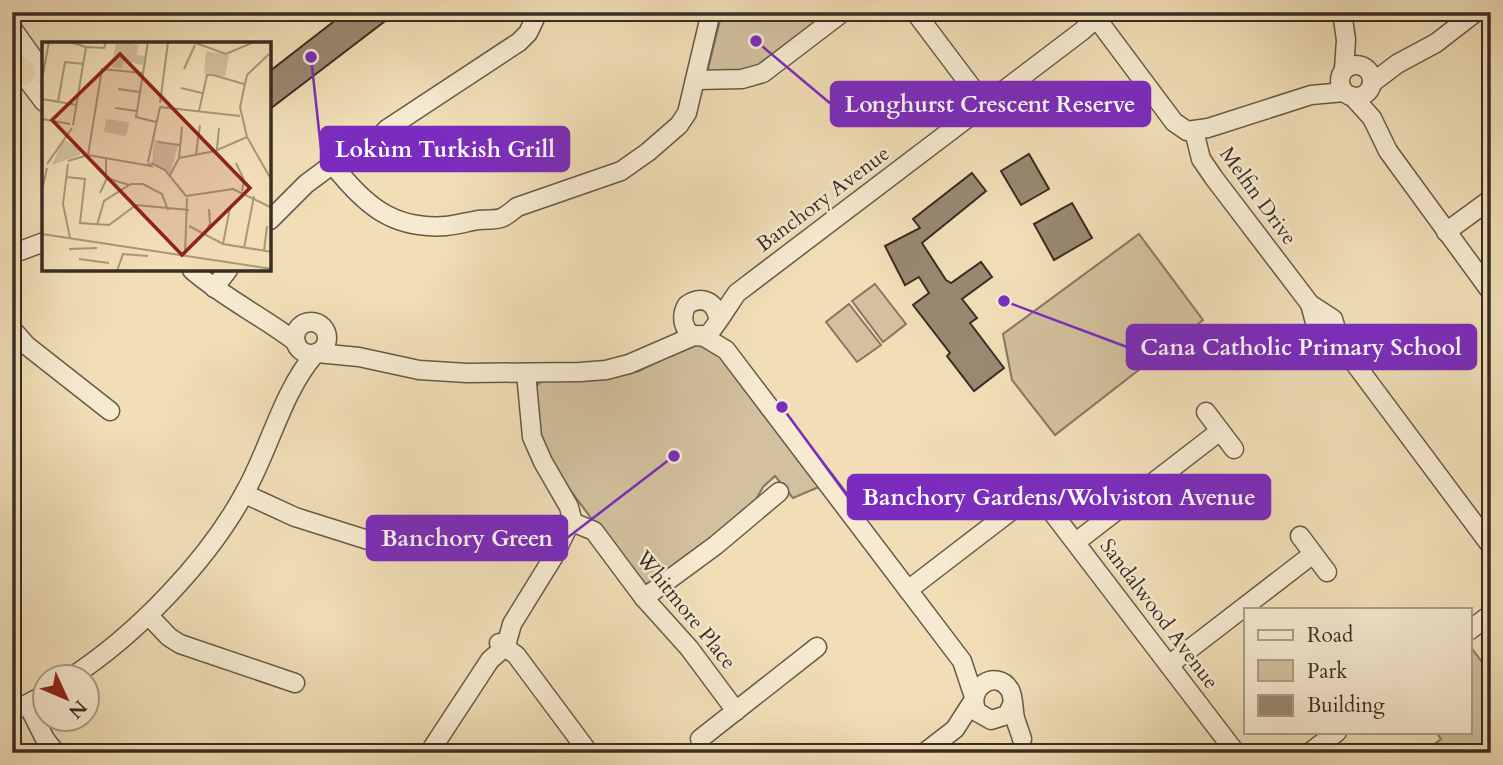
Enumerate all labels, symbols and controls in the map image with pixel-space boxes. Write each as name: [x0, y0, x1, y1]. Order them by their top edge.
inset map: [42, 42, 271, 271]
callout: Longhurst Crescent Reserve: [831, 82, 1150, 126]
text: Longhurst Crescent Reserve: [845, 89, 1135, 120]
callout: Lokùm Turkish Grill: [321, 127, 569, 171]
text: Lokùm Turkish Grill: [335, 134, 555, 165]
street label: Banchory Avenue: [750, 139, 896, 259]
street label: Melfin Drive: [1213, 141, 1303, 251]
callout: Cana Catholic Primary School: [1127, 325, 1476, 369]
text: Cana Catholic Primary School: [1140, 332, 1462, 363]
callout: Banchory Gardens/Wolviston Avenue: [848, 475, 1270, 519]
text: Banchory Gardens/Wolviston Avenue: [862, 482, 1256, 513]
callout: Banchory Green: [367, 516, 567, 560]
text: Banchory Green: [381, 523, 553, 554]
street label: Sandalwood Avenue: [1093, 533, 1225, 695]
street label: Whitmore Place: [628, 544, 743, 676]
legend: [1244, 608, 1472, 734]
text: Road: [1307, 621, 1353, 650]
text: Park: [1307, 657, 1348, 686]
north arrow: [32, 664, 102, 734]
text: Building: [1307, 691, 1385, 720]
text: N: [62, 694, 93, 724]

